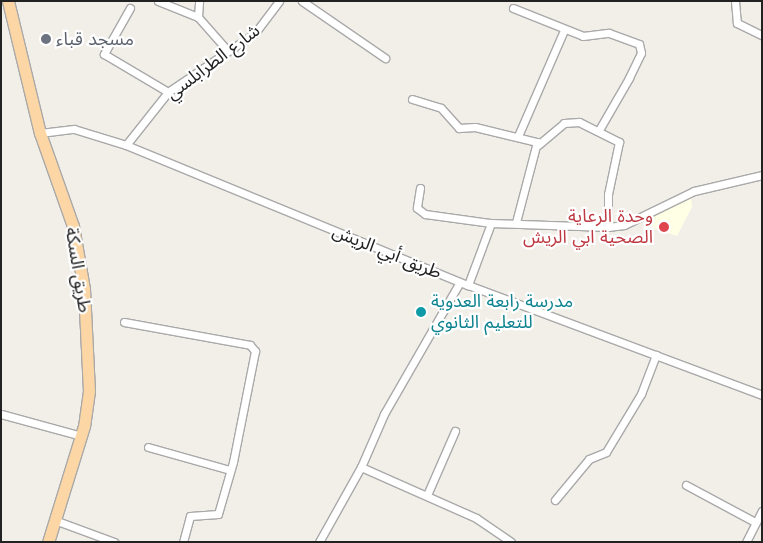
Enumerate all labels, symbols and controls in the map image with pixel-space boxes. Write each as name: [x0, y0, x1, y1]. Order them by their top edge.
street label: شارع الطرابلسي: [162, 20, 264, 104]
place label: مسجد قباء: [56, 28, 134, 50]
marker: مسجد قباء: [40, 33, 52, 45]
place label: وحدة الرعاية الصحية ابي الريش: [523, 206, 653, 248]
street label: طريق أبي الريش: [329, 220, 445, 284]
marker: وحدة الرعاية الصحية ابي الريش: [657, 220, 671, 234]
street label: طريق السكة: [61, 226, 95, 314]
place label: مدرسة رابعة العدوية للتعليم الثانوي: [431, 291, 573, 334]
marker: مدرسة رابعة العدوية للتعليم الثانوي: [415, 306, 427, 318]

